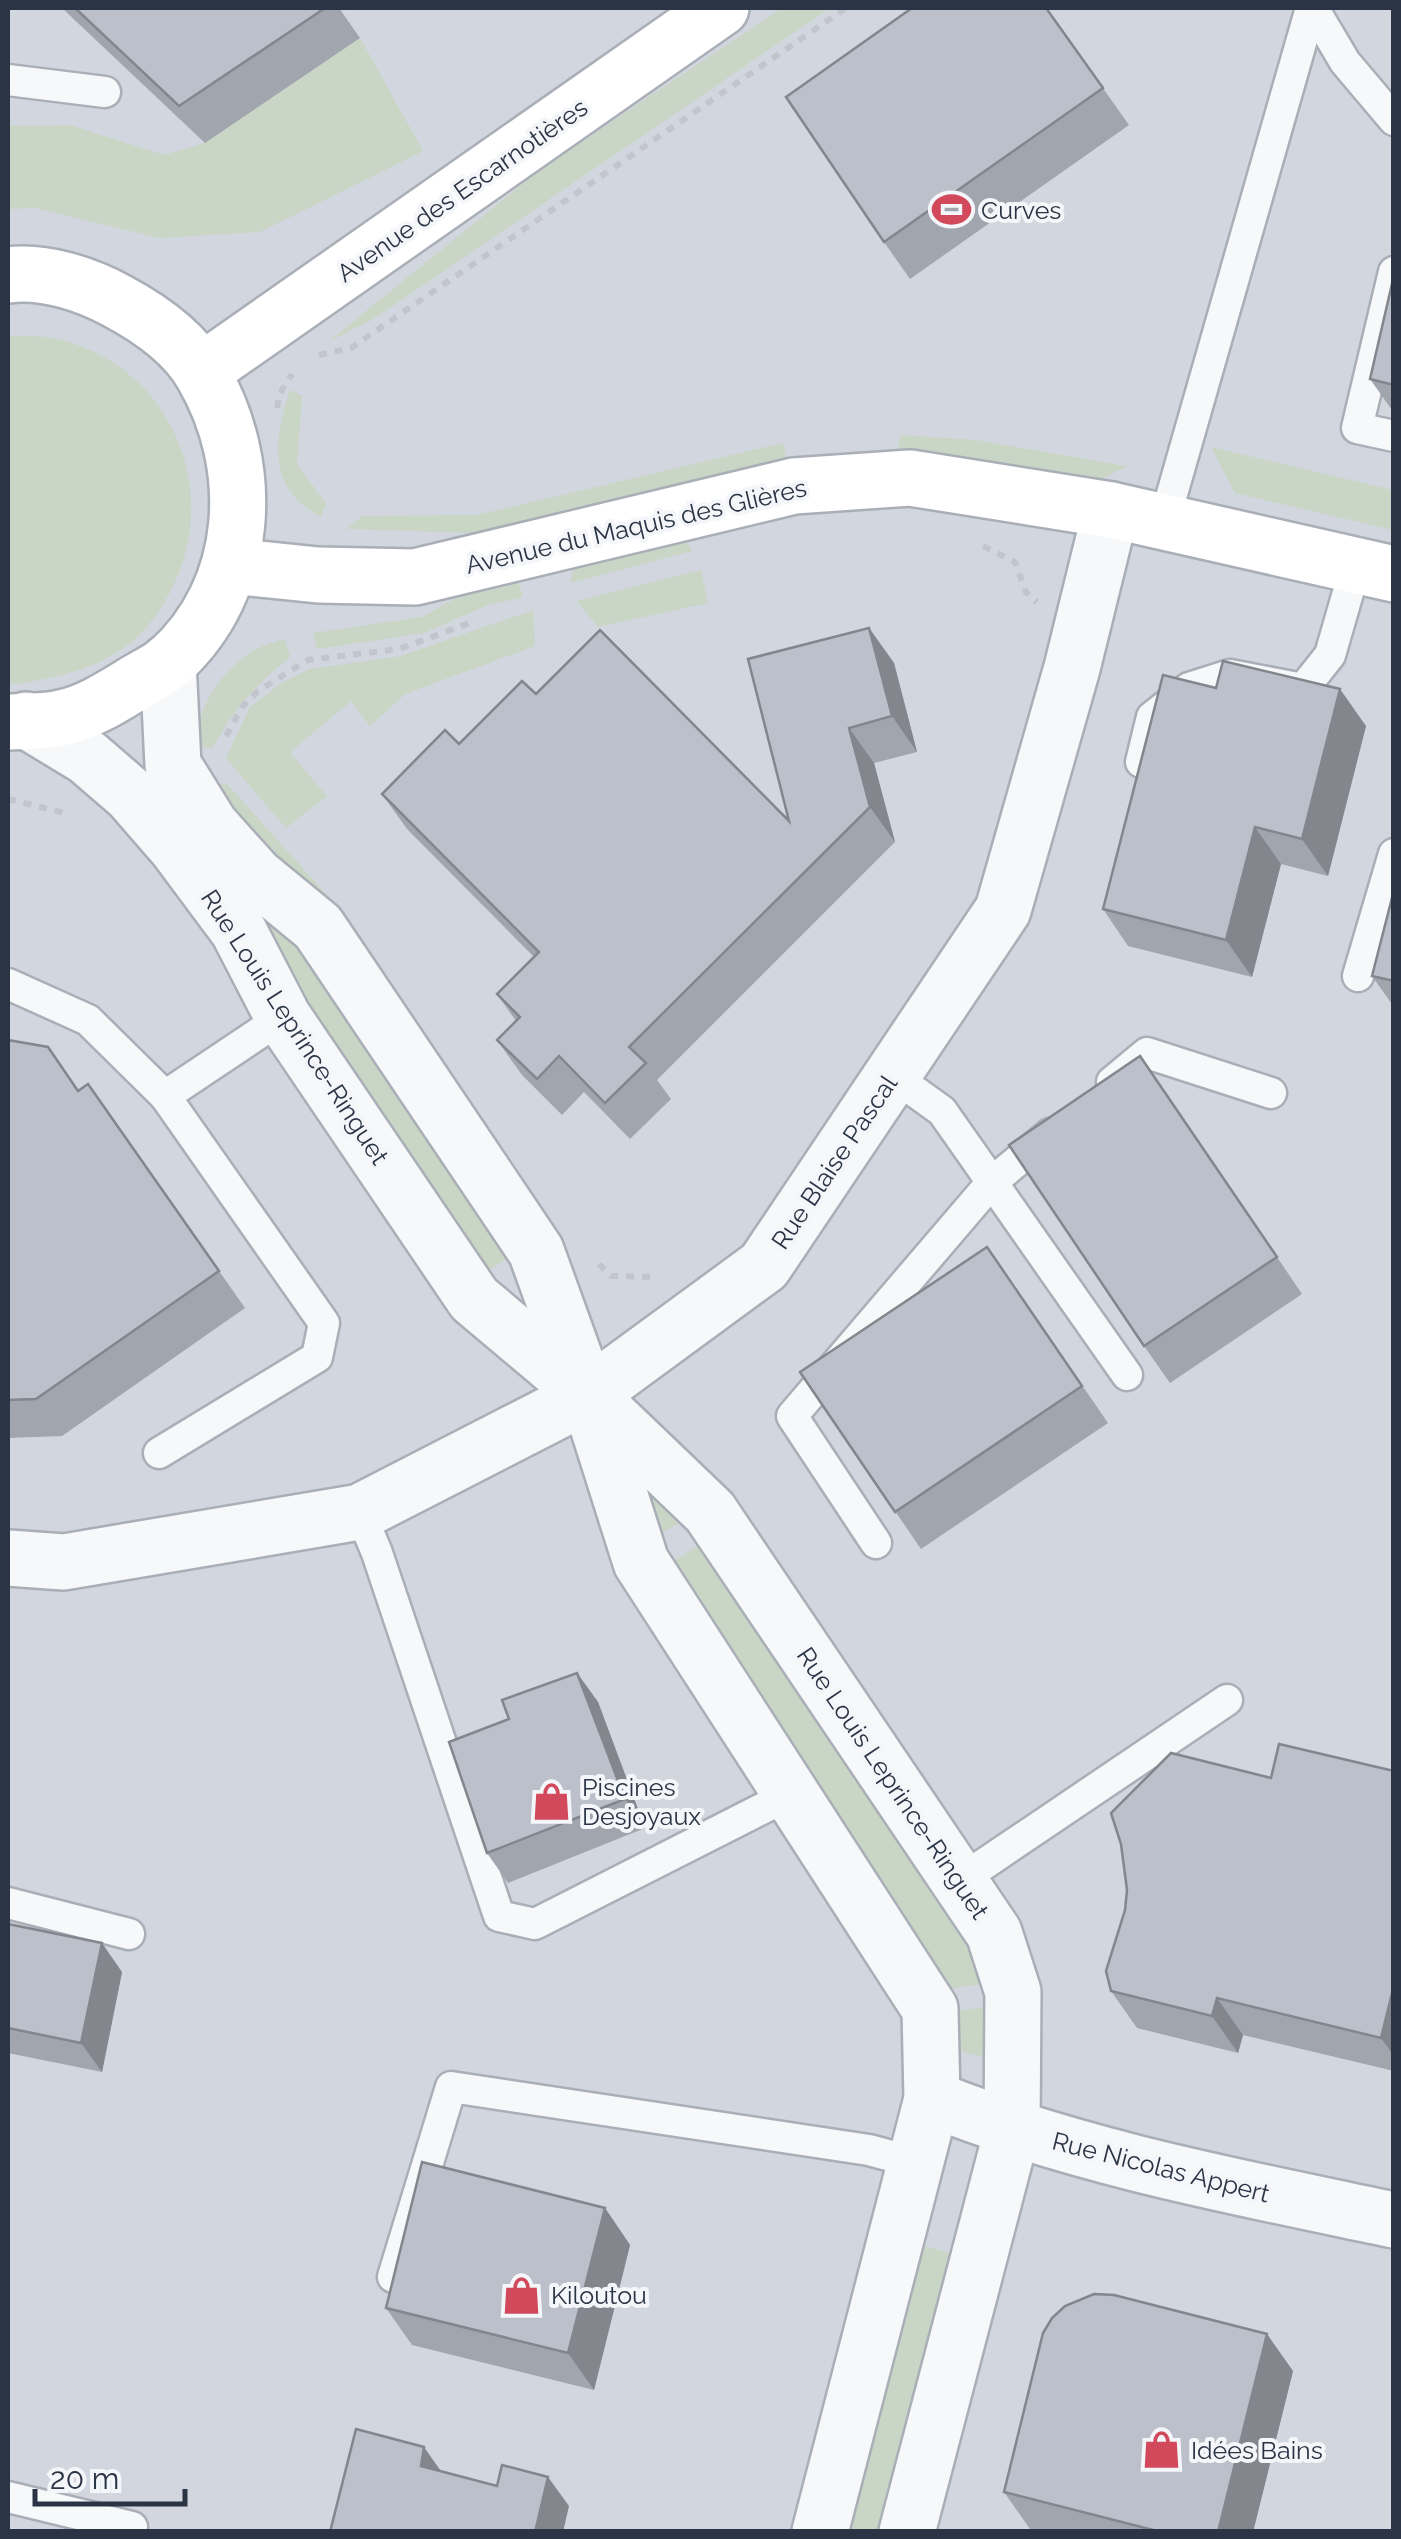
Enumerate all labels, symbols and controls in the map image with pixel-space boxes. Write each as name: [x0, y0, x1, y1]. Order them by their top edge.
street label: Avenue des Escarnotières: [331, 92, 593, 288]
sports icon: Curves: [930, 189, 972, 231]
place label: Curves: [981, 195, 1061, 225]
street label: Avenue du Maquis des Glières: [463, 472, 809, 580]
street label: Rue Louis Leprince-Ringuet: [195, 884, 395, 1170]
street label: Rue Blaise Pascal: [765, 1069, 903, 1255]
street label: Rue Louis Leprince-Ringuet: [791, 1641, 996, 1925]
place label: Piscines Desjoyaux: [582, 1772, 701, 1831]
shop icon: Piscines Desjoyaux: [531, 1780, 573, 1822]
street label: Rue Nicolas Appert: [1049, 2125, 1273, 2209]
shop icon: Kiloutou: [500, 2274, 542, 2316]
place label: Kiloutou: [551, 2280, 647, 2310]
shop icon: Idées Bains: [1140, 2429, 1182, 2471]
place label: Idées Bains: [1191, 2435, 1323, 2465]
scale bar: [35, 2444, 185, 2506]
text: 20 m: [50, 2461, 119, 2496]

